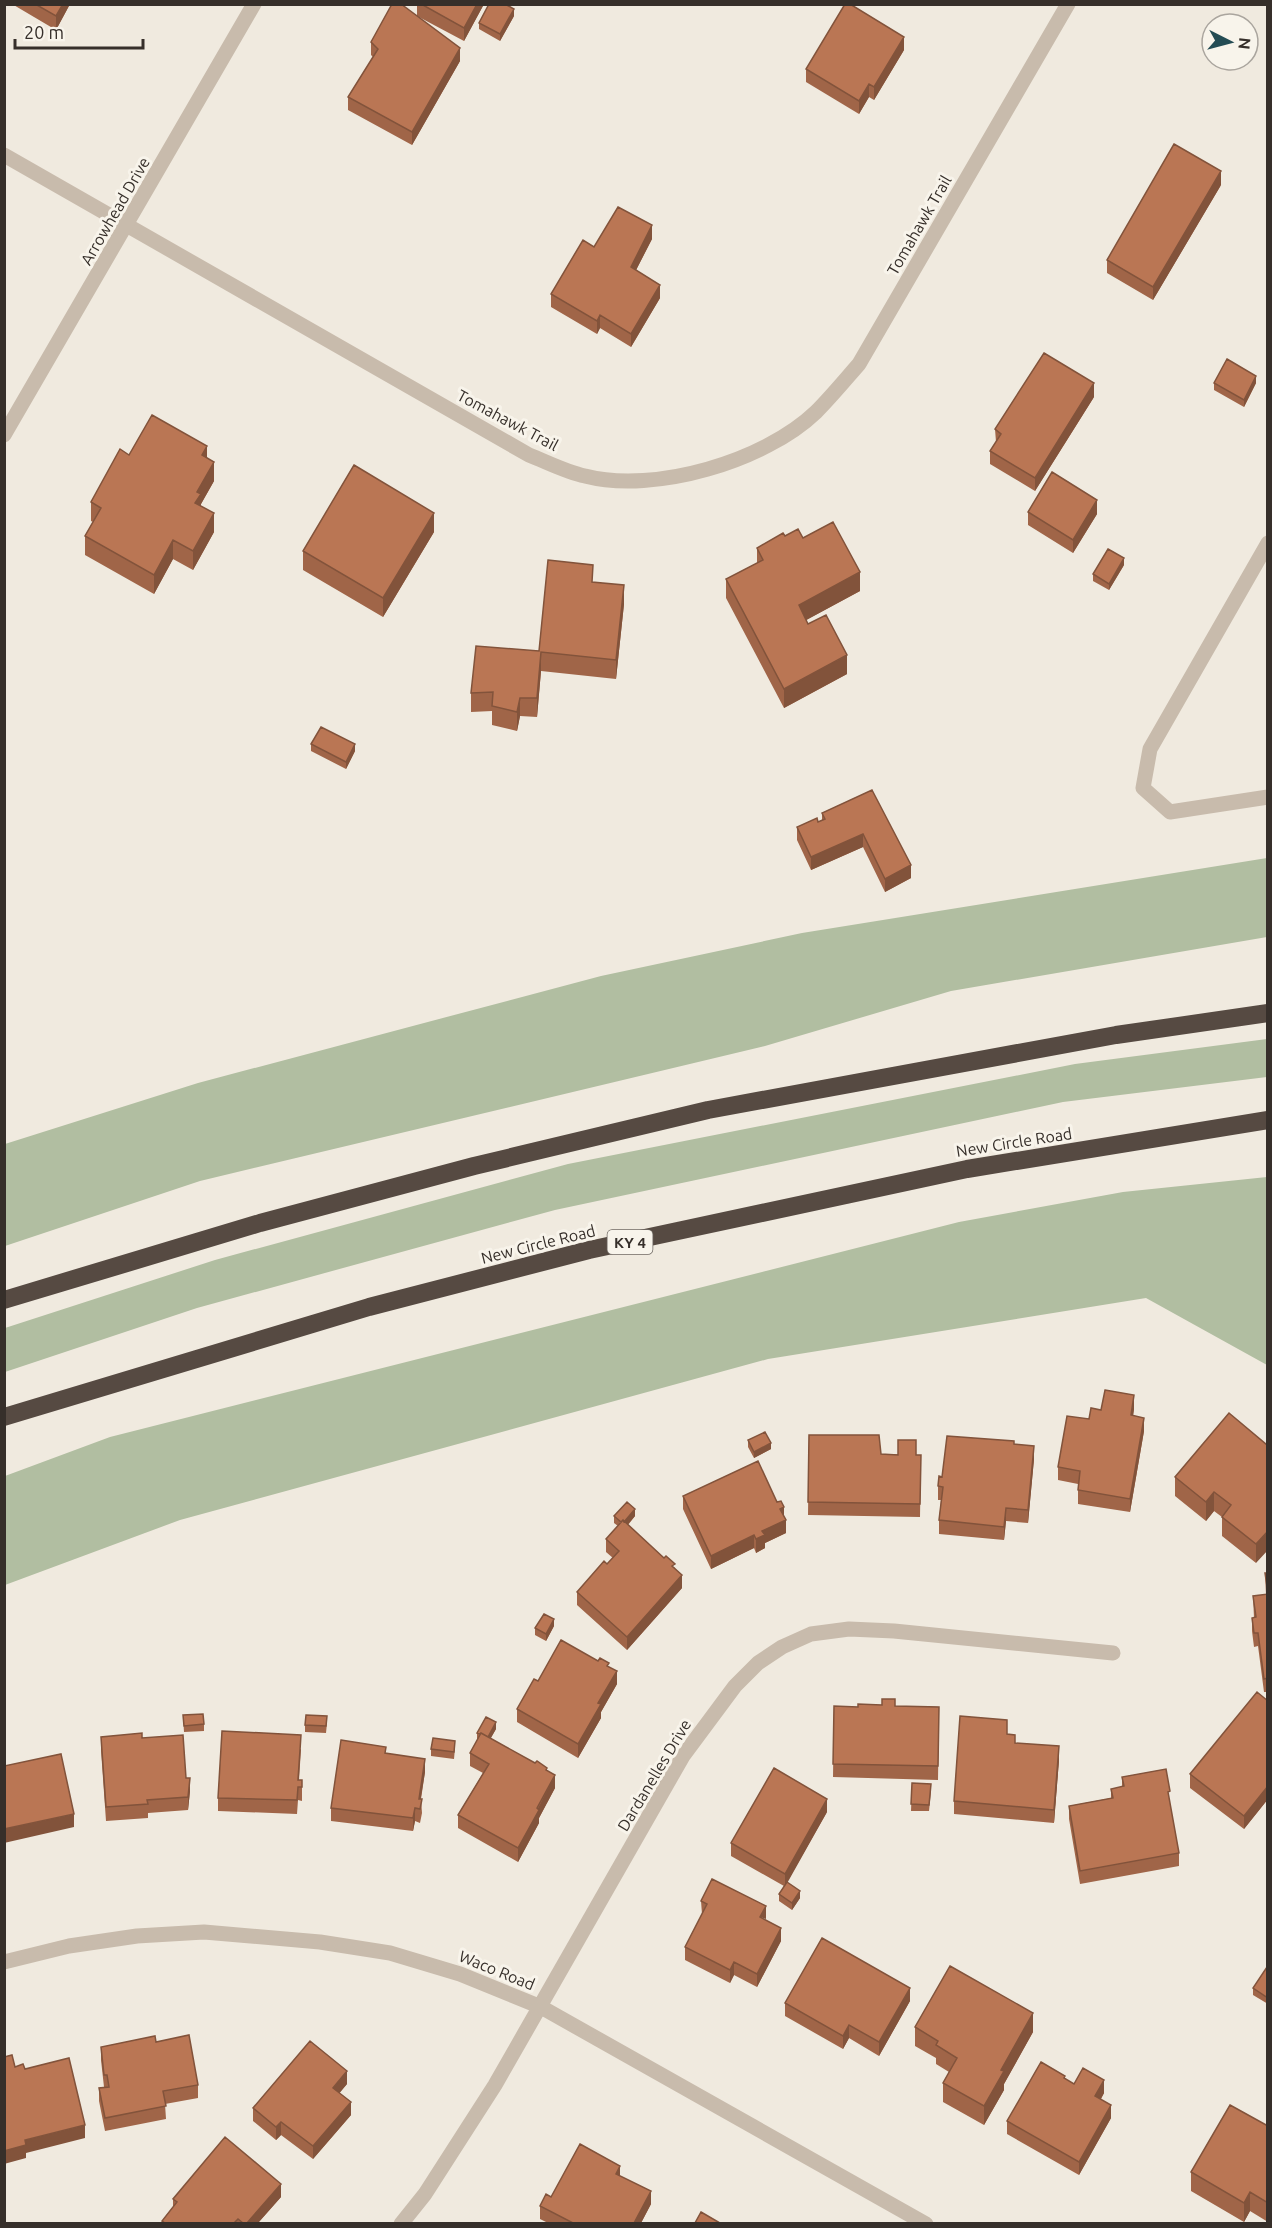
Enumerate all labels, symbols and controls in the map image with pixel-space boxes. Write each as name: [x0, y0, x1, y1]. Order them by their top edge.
scale bar: [15, 12, 142, 50]
north arrow: [1200, 12, 1260, 72]
text: 20 m: [24, 22, 64, 42]
text: N: [1235, 37, 1254, 50]
street label: Arrowhead Drive: [77, 154, 153, 268]
street label: Tomahawk Trail: [883, 172, 955, 278]
street label: Tomahawk Trail: [454, 386, 562, 454]
street label: New Circle Road: [955, 1124, 1073, 1160]
street label: New Circle Road: [479, 1221, 597, 1267]
road number: KY 4: [608, 1230, 652, 1254]
street label: Dardanelles Drive: [614, 1716, 694, 1834]
street label: Waco Road: [457, 1947, 537, 1993]

